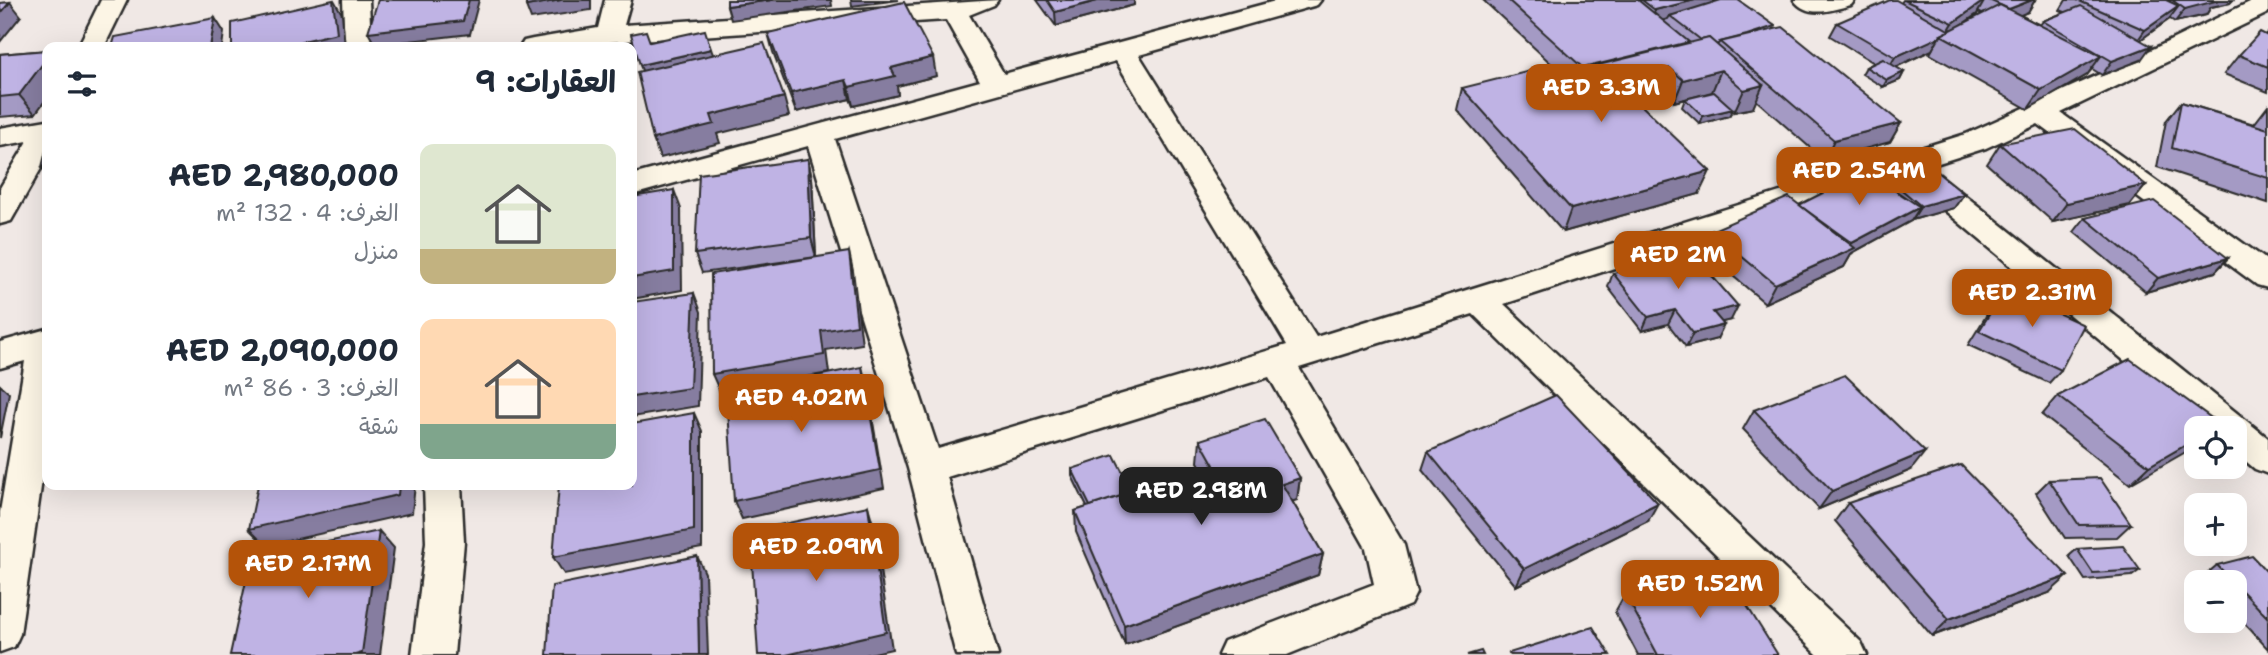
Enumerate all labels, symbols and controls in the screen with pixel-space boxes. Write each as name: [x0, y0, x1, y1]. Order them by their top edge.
text: العقارات: 9: [475, 61, 616, 102]
pin: AED 3.3M: [1529, 64, 1673, 124]
icon: filters: [63, 65, 101, 103]
text: AED 3.3M: [1542, 72, 1660, 102]
pin: AED 2.54M: [1779, 148, 1939, 207]
text: AED 2,980,000: [168, 155, 399, 196]
text: AED 2.54M: [1792, 155, 1926, 185]
icon: home: [476, 172, 560, 256]
text: الغرف: 4 · 132 m²: [216, 198, 399, 228]
pin: AED 2M: [1621, 232, 1735, 291]
text: منزل: [354, 236, 399, 266]
text: AED 2M: [1630, 239, 1726, 269]
pin: AED 2.31M: [1952, 270, 2112, 329]
text: AED 2.31M: [1968, 277, 2096, 307]
text: AED 2,090,000: [166, 330, 399, 371]
icon: home: [476, 347, 560, 431]
text: الغرف: 3 · 86 m²: [224, 373, 399, 403]
pin: AED 4.02M: [721, 374, 881, 434]
text: AED 4.02M: [735, 382, 867, 412]
text: شقة: [359, 411, 399, 441]
map controls: [2184, 416, 2247, 633]
button: locate: [2184, 416, 2247, 479]
pin: AED 2.98M: [1121, 468, 1281, 527]
text: AED 2.98M: [1135, 475, 1267, 505]
button: +: [2184, 493, 2247, 556]
pin: AED 2.09M: [736, 524, 896, 583]
text: AED 2.09M: [749, 531, 883, 561]
pin: AED 2.17M: [228, 540, 388, 600]
text: AED 2.17M: [245, 548, 371, 578]
pin: AED 1.52M: [1620, 560, 1780, 620]
text: AED 1.52M: [1637, 568, 1763, 598]
button: −: [2184, 570, 2247, 633]

